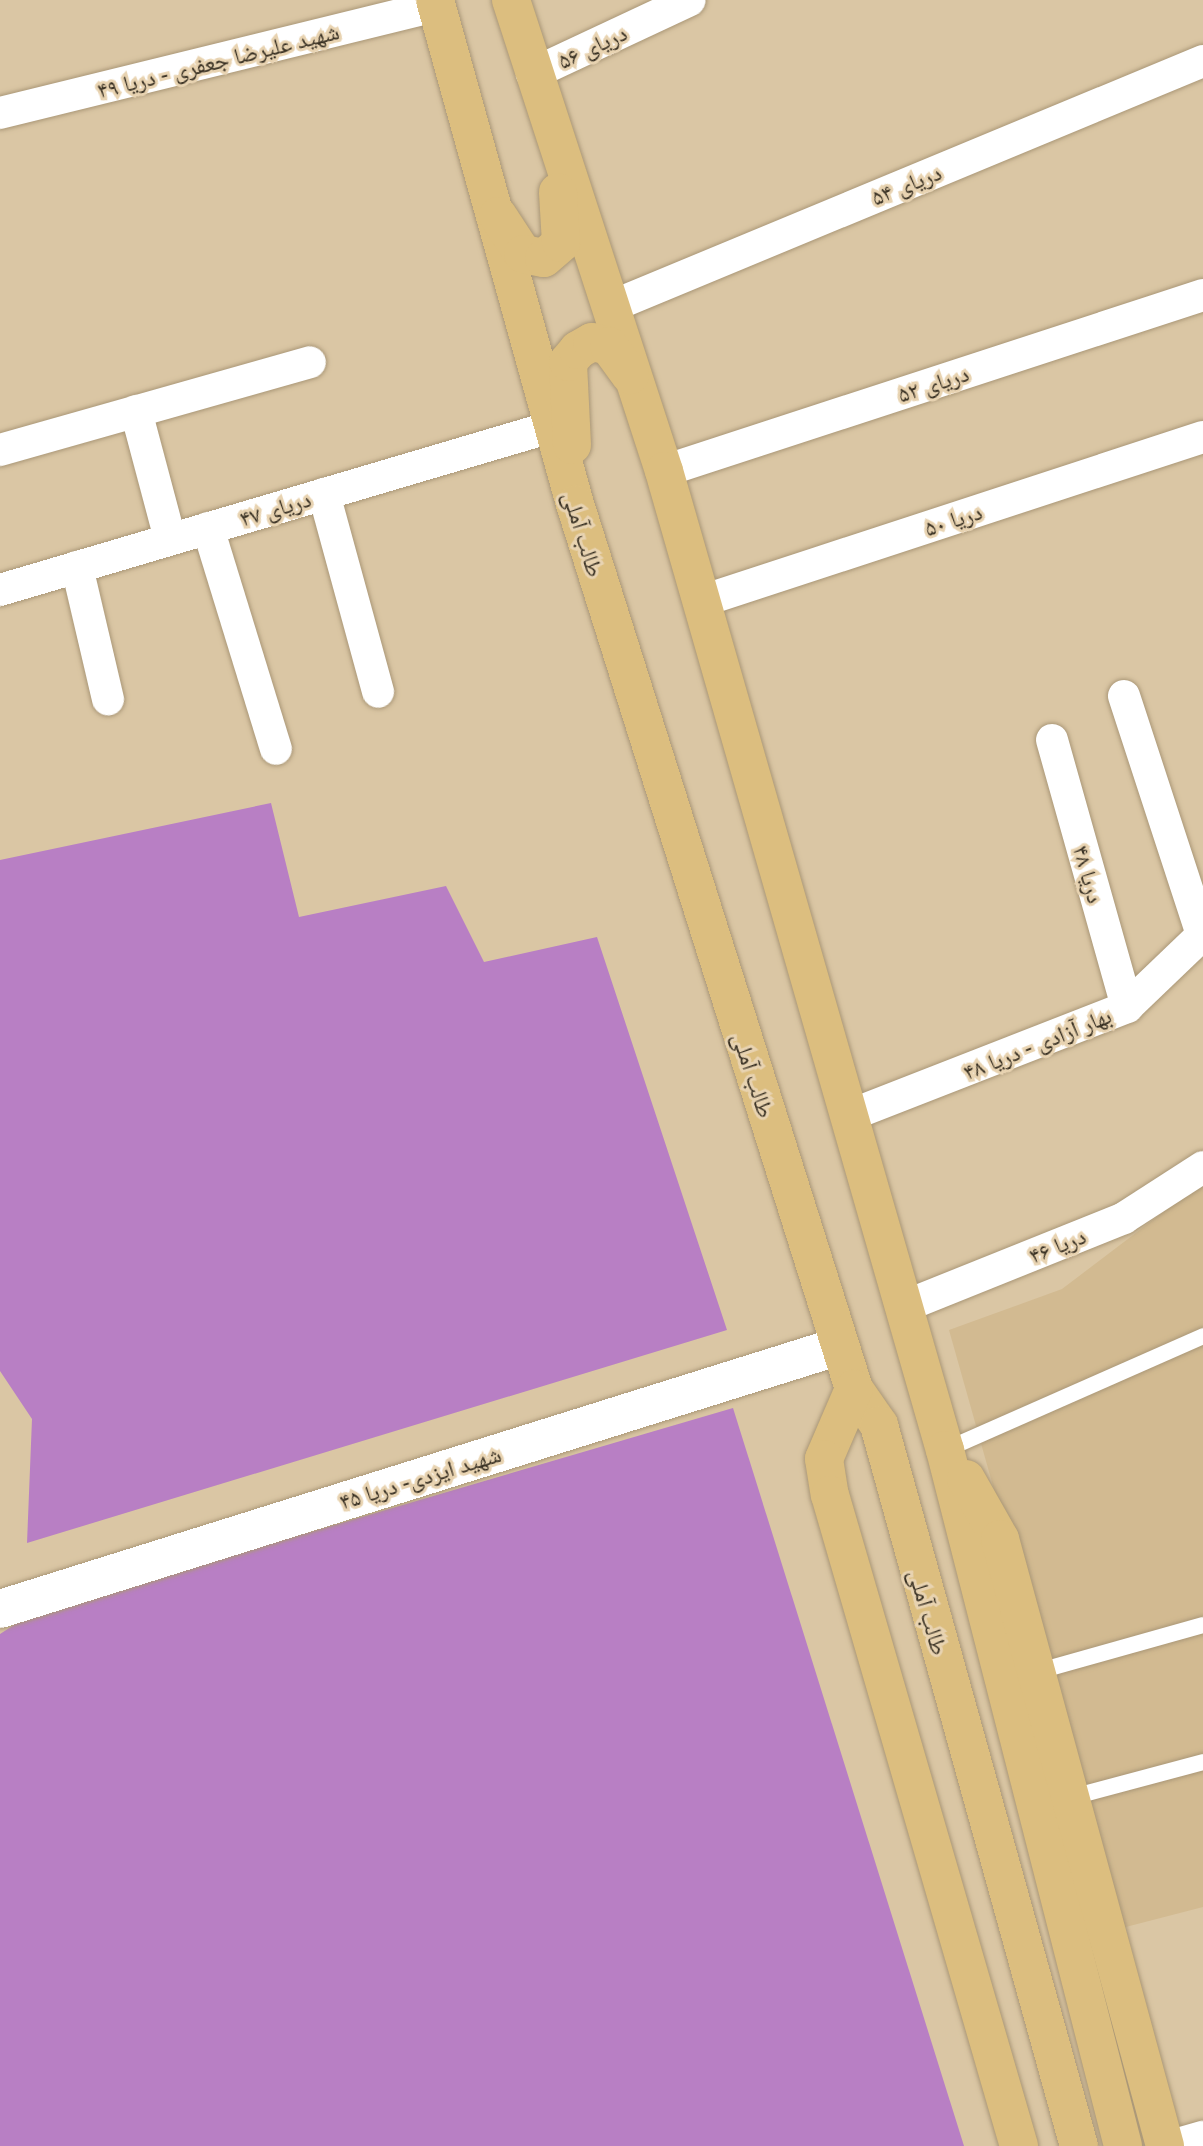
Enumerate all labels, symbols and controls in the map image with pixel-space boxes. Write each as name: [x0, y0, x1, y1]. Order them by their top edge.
street label: شهید علیرضا جعفری - دریا ۴۹: [94, 17, 342, 103]
street label: دریای ۵۶: [553, 18, 631, 74]
street label: دریای ۵۴: [867, 158, 945, 210]
street label: دریای ۵۲: [894, 359, 972, 407]
street label: دریای ۴۷: [236, 484, 314, 532]
street label: طالب آملی: [558, 488, 610, 580]
street label: دریا ۵۰: [921, 497, 985, 541]
street label: دریا ۴۸: [1068, 842, 1110, 906]
street label: بهار آزادی - دریا ۴۸: [959, 1001, 1115, 1085]
street label: طالب آملی: [727, 1029, 781, 1121]
street label: دریا ۴۶: [1025, 1221, 1089, 1269]
street label: شهید ایزدی- دریا ۴۵: [336, 1439, 504, 1515]
street label: طالب آملی: [904, 1566, 954, 1658]

